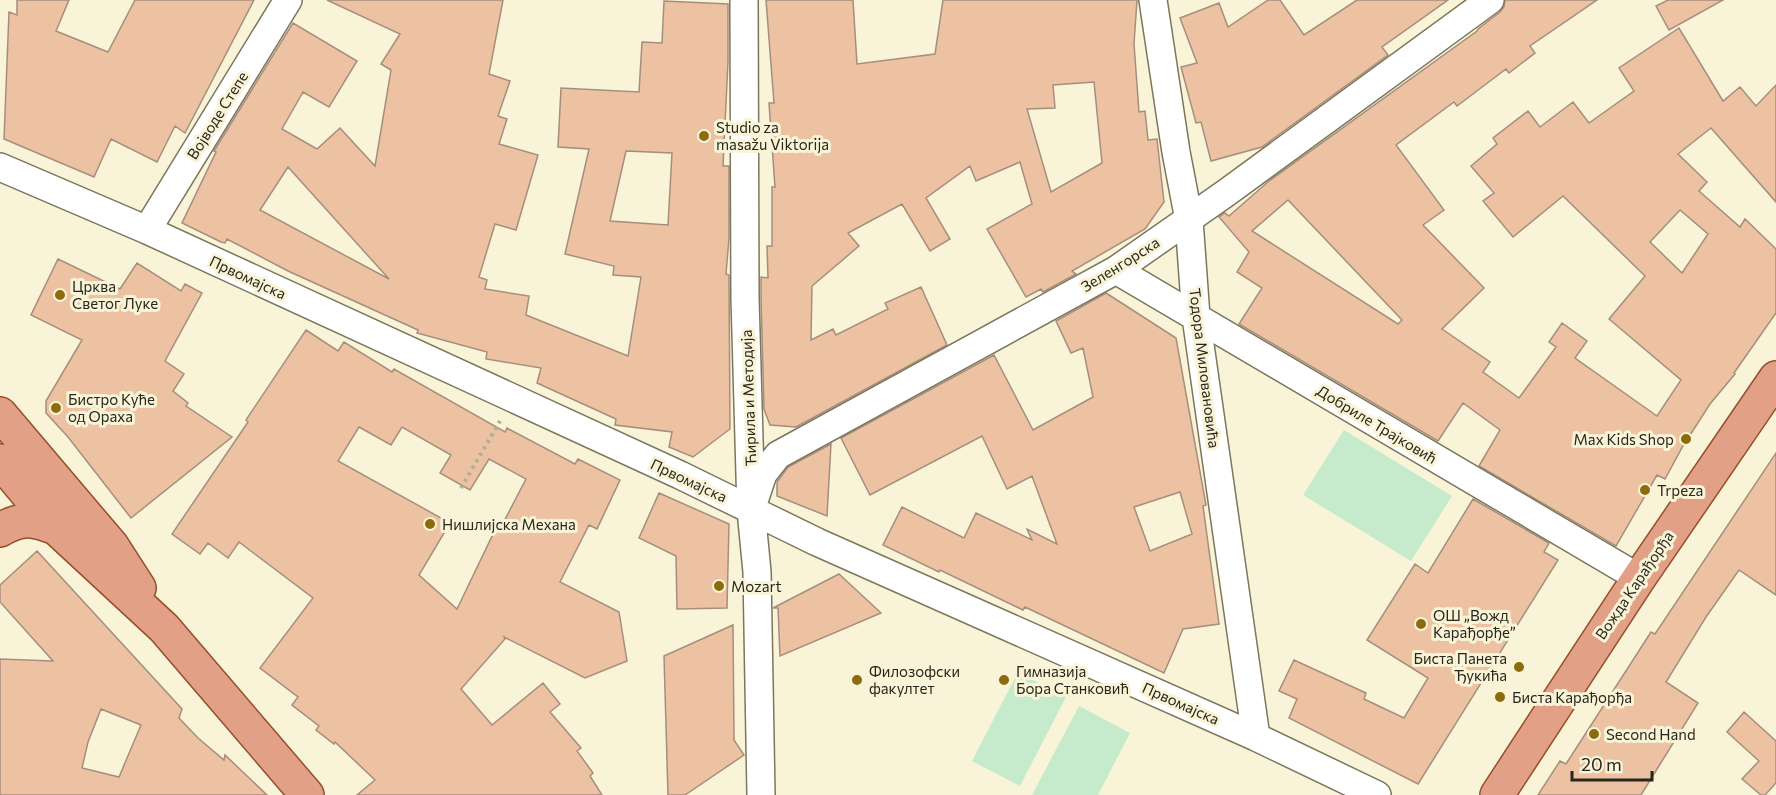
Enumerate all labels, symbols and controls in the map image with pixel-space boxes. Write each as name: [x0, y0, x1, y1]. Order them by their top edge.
street label: Војводе Степе: [183, 68, 251, 162]
place label: Studio za masažu Viktorija: [716, 118, 829, 153]
marker: Studio za masažu Viktorija: [697, 129, 711, 143]
street label: Зеленгорска: [1077, 233, 1163, 295]
street label: Првомајска: [207, 251, 289, 303]
place label: Црква Светог Луке: [72, 277, 158, 312]
street label: Тодора Миловановића: [1186, 287, 1224, 449]
marker: Црква Светог Луке: [53, 288, 67, 302]
street label: Ћирила и Методија: [737, 329, 759, 467]
street label: Добриле Трајковић: [1314, 381, 1440, 467]
place label: Бистро Куће од Ораха: [68, 390, 155, 425]
marker: Бистро Куће од Ораха: [49, 401, 63, 415]
place label: Max Kids Shop: [1574, 430, 1674, 448]
marker: Max Kids Shop: [1679, 432, 1693, 446]
street label: Првомајска: [648, 454, 730, 506]
place label: Trpeza: [1657, 481, 1703, 499]
marker: Trpeza: [1638, 483, 1652, 497]
place label: Нишлијска Механа: [442, 515, 576, 533]
marker: Нишлијска Механа: [423, 517, 437, 531]
street label: Вожда Карађорђа: [1591, 528, 1677, 642]
place label: Mozart: [731, 577, 782, 595]
marker: Mozart: [712, 579, 726, 593]
place label: ОШ „Вожд Карађорђе”: [1433, 606, 1516, 641]
marker: ОШ „Вожд Карађорђе”: [1414, 617, 1428, 631]
place label: Биста Панета Ђукића: [1414, 649, 1507, 684]
marker: Биста Панета Ђукића: [1512, 660, 1526, 674]
place label: Филозофски факултет: [869, 662, 960, 697]
place label: Гимназија Бора Станковић: [1016, 662, 1129, 697]
marker: Филозофски факултет: [850, 673, 864, 687]
marker: Гимназија Бора Станковић: [997, 673, 1011, 687]
street label: Првомајска: [1140, 678, 1222, 728]
place label: Биста Карађорђа: [1512, 688, 1632, 706]
marker: Биста Карађорђа: [1493, 690, 1507, 704]
place label: Second Hand: [1606, 725, 1696, 743]
marker: Second Hand: [1587, 727, 1601, 741]
scale bar: [1572, 744, 1652, 782]
text: 20 m: [1581, 753, 1622, 775]

